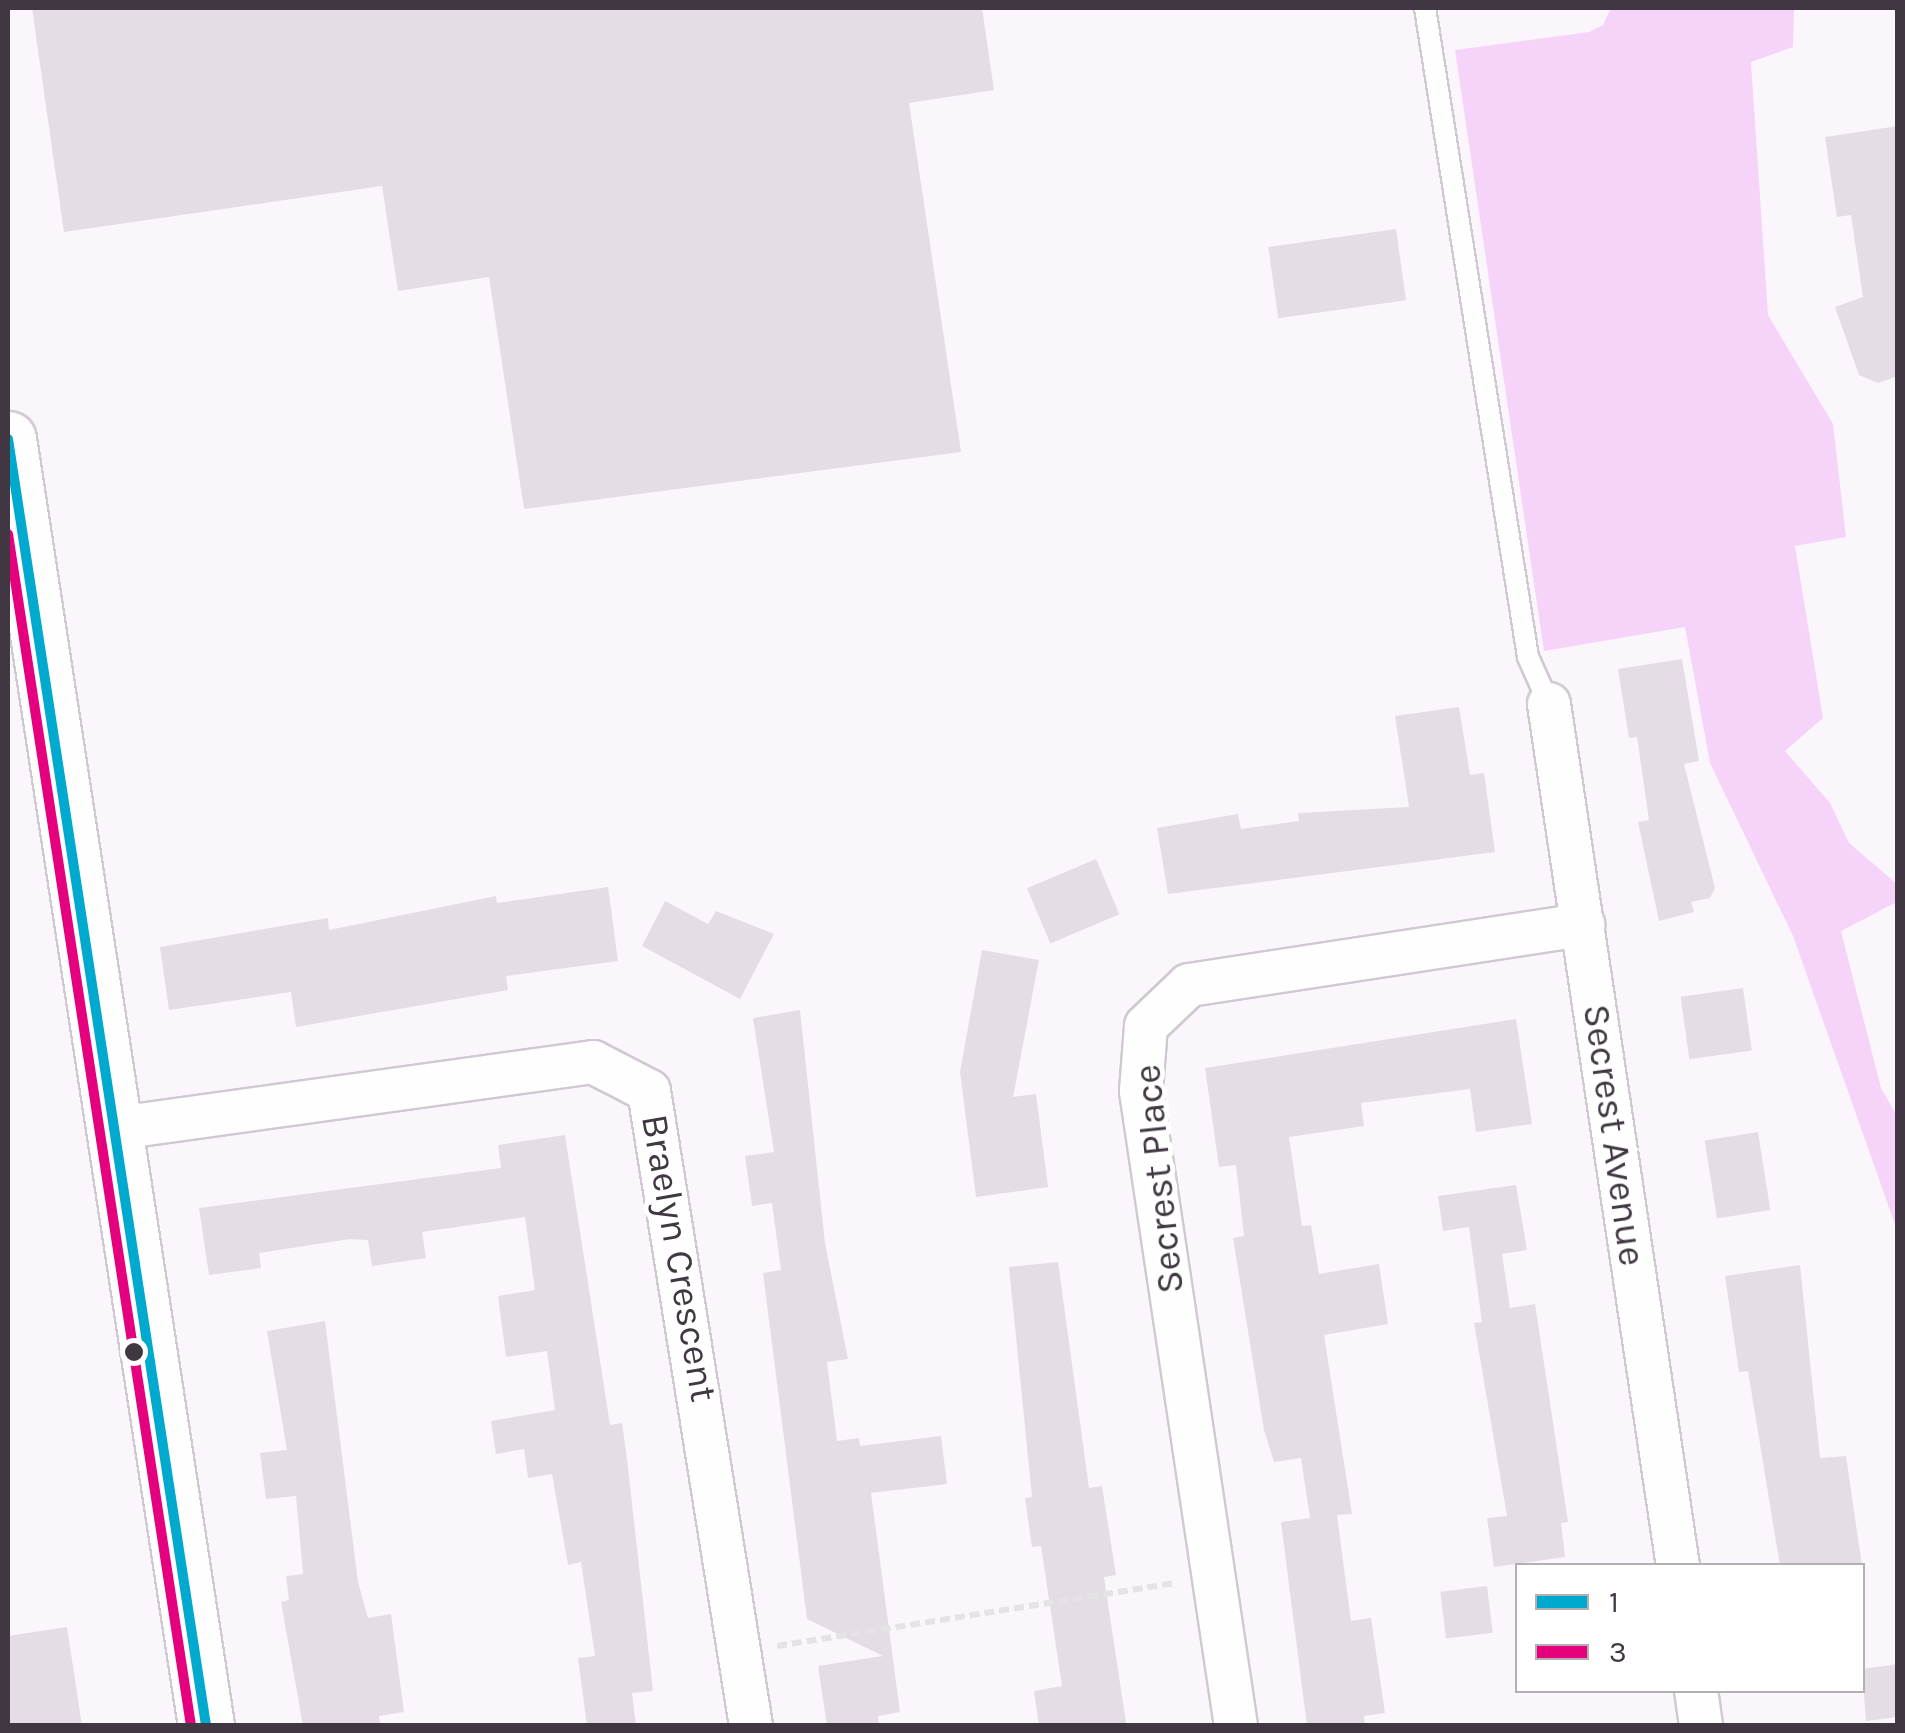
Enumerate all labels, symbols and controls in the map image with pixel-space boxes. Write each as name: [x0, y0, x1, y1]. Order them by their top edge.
street label: Secrest Avenue: [1573, 1001, 1655, 1269]
street label: Secrest Place: [1124, 1062, 1194, 1296]
street label: Braelyn Crescent: [631, 1111, 727, 1405]
unlabelled marker: [124, 1342, 144, 1362]
legend: [1515, 1563, 1865, 1693]
text: 1: [1609, 1584, 1619, 1620]
text: 3: [1609, 1634, 1627, 1670]

